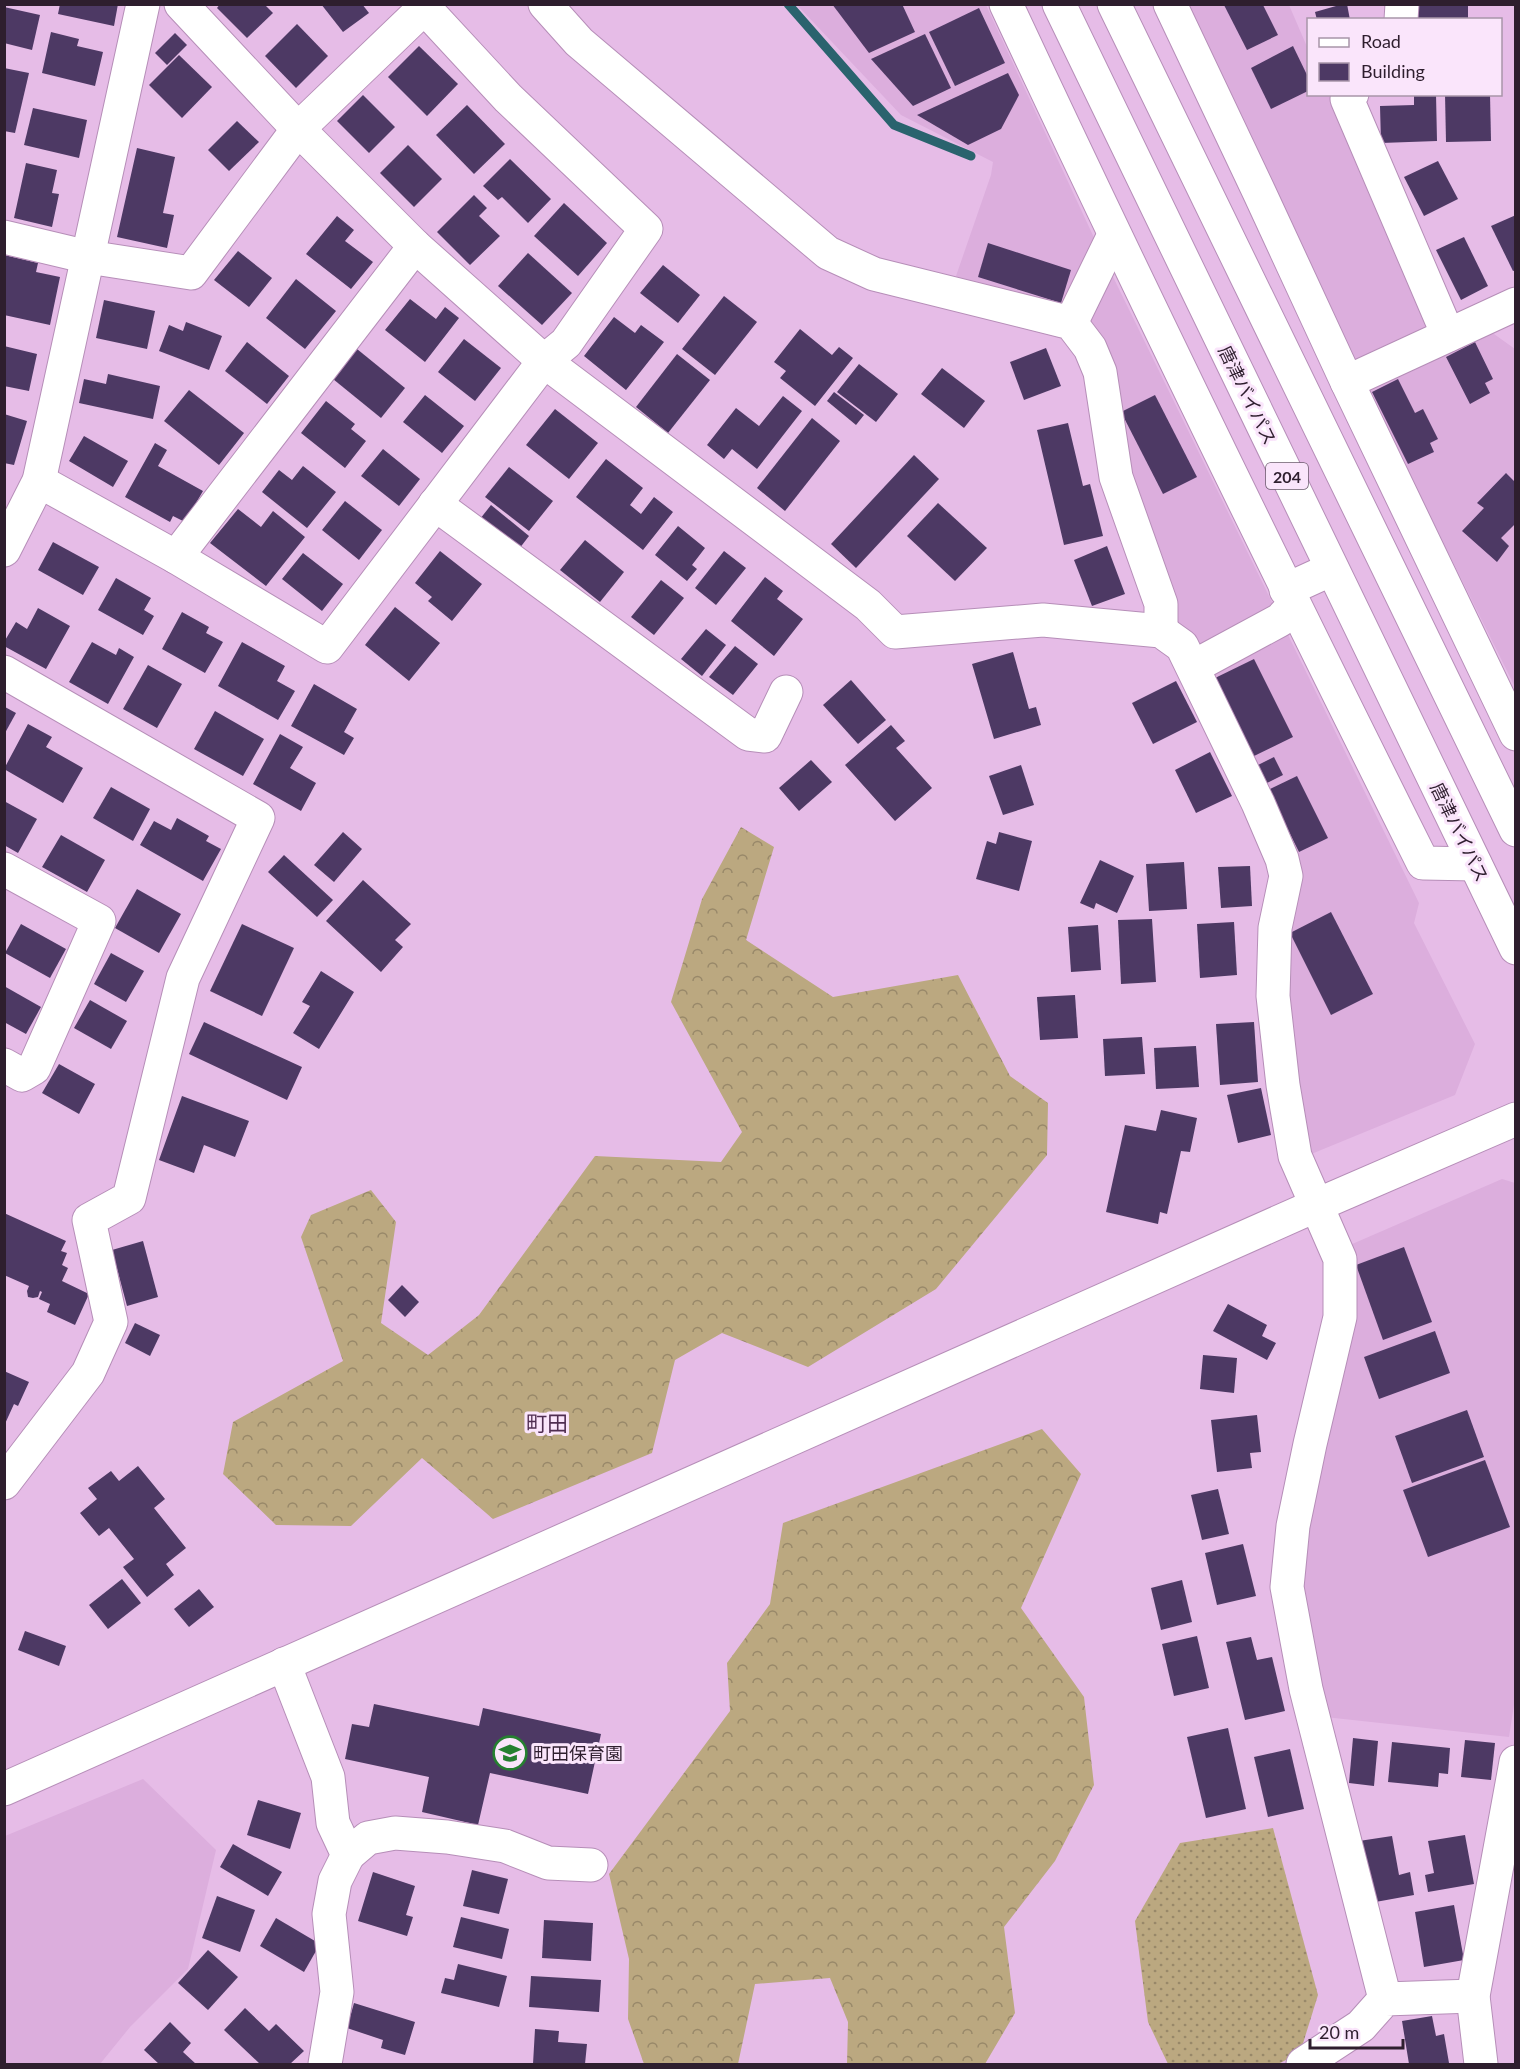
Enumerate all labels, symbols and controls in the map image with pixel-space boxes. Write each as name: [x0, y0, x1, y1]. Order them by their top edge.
legend: [1307, 18, 1502, 96]
text: Road: [1361, 30, 1401, 52]
text: Building: [1361, 60, 1425, 82]
street label: 唐津バイパス: [1215, 342, 1281, 448]
road number: 204: [1266, 463, 1308, 489]
street label: 唐津バイパス: [1427, 779, 1493, 885]
district label: 町田: [526, 1410, 568, 1435]
school or university icon: 町田保育園: [492, 1735, 528, 1771]
place label: 町田保育園: [533, 1742, 623, 1764]
scale bar: [1310, 2012, 1403, 2050]
text: 20 m: [1319, 2021, 1359, 2043]

